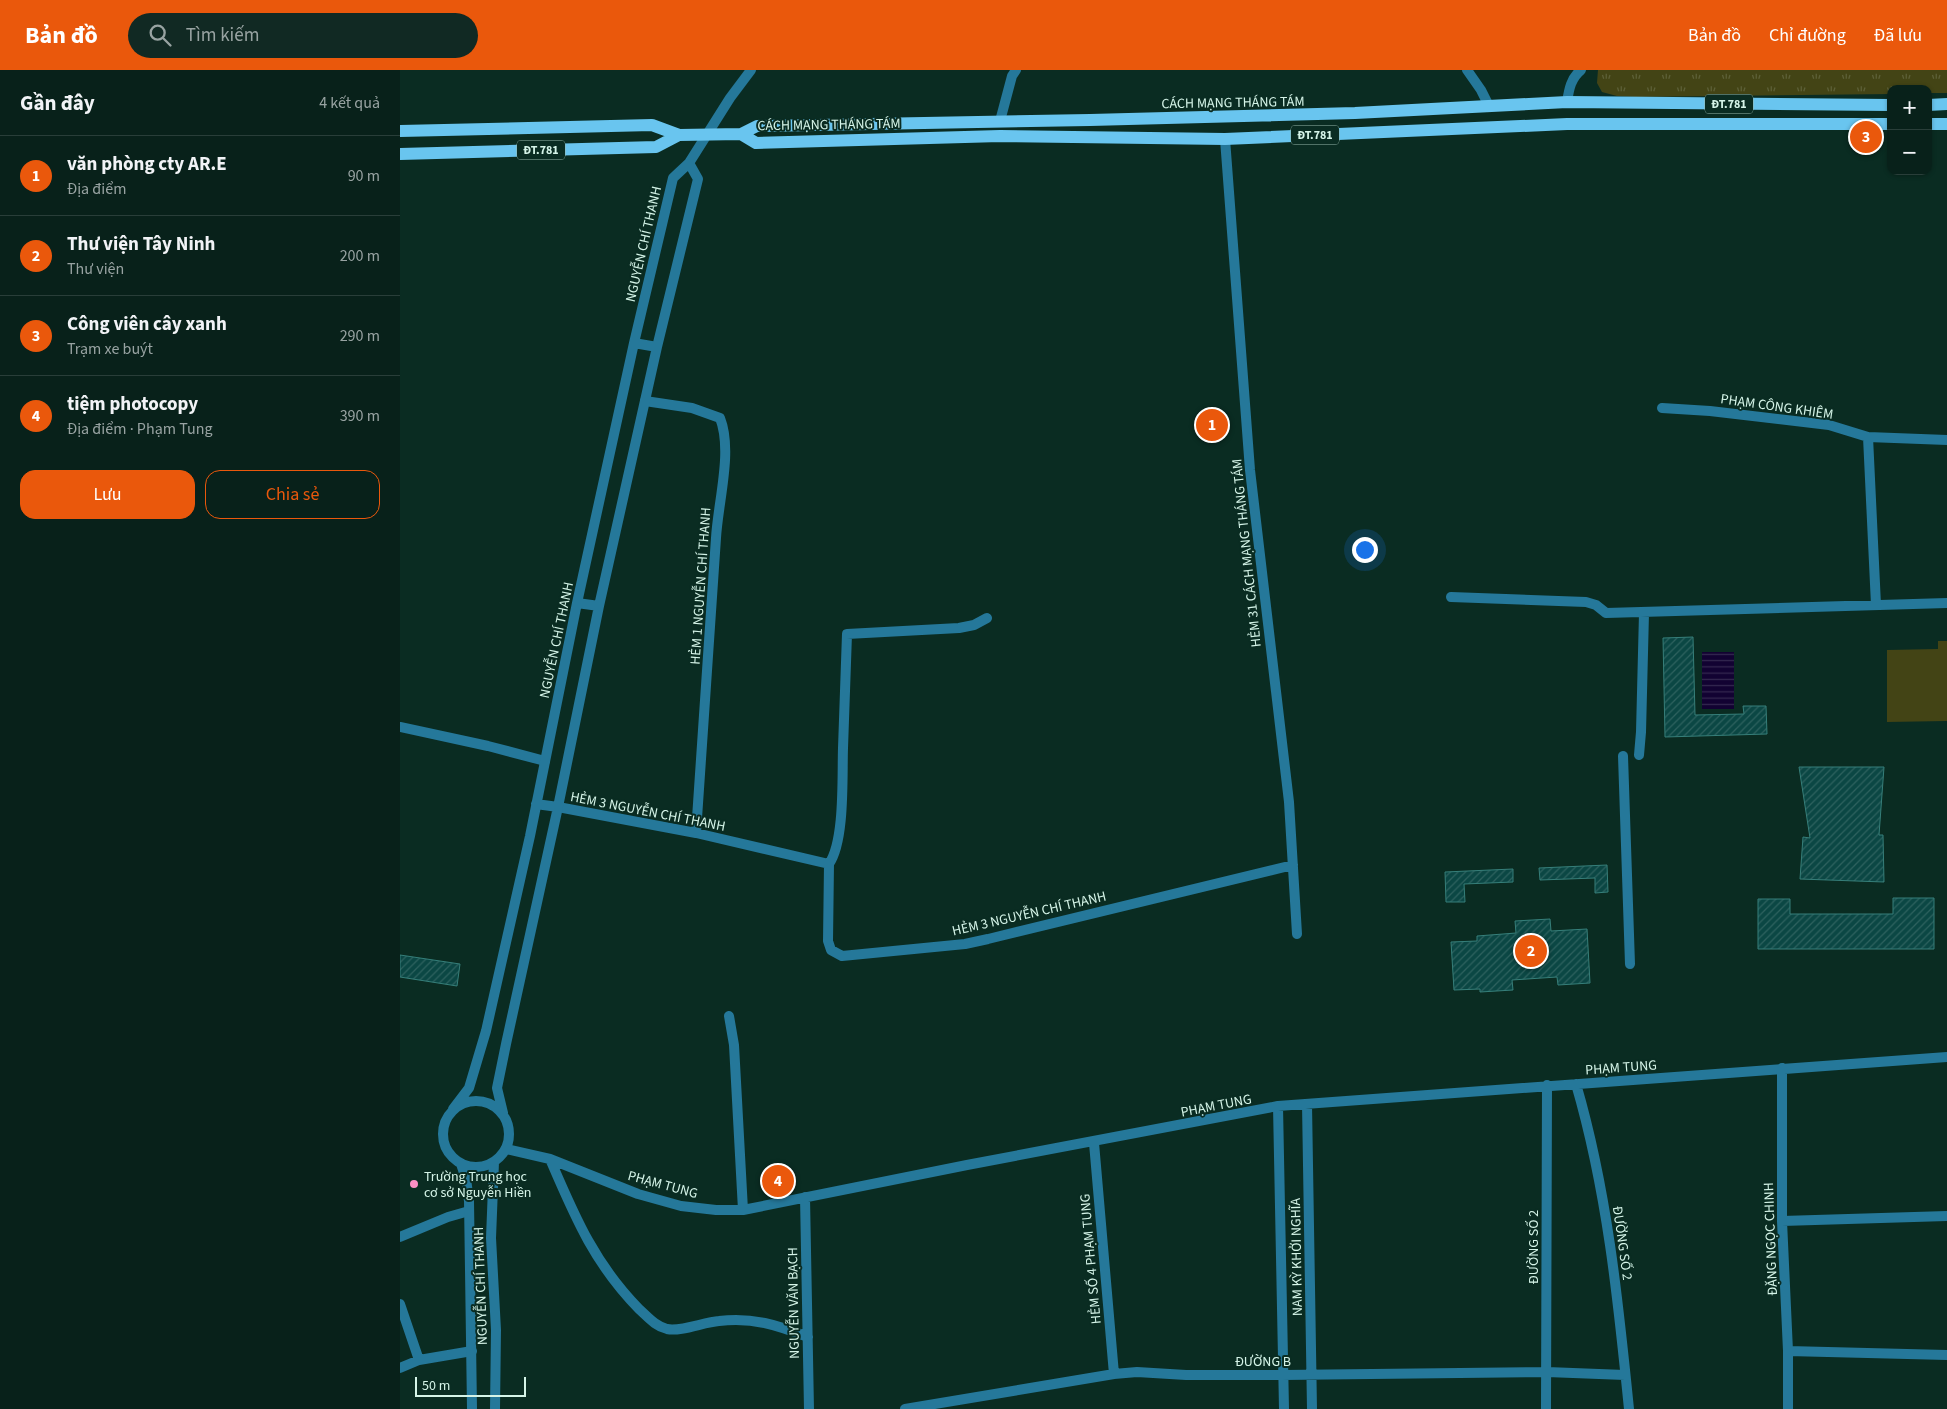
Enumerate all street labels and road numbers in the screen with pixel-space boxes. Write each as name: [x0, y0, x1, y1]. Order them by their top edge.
street label: CÁCH MẠNG THÁNG TÁM: [1161, 92, 1305, 114]
road number: ĐT.781: [1705, 94, 1753, 114]
street label: CÁCH MẠNG THÁNG TÁM: [757, 114, 901, 136]
road number: ĐT.781: [1291, 126, 1339, 144]
road number: ĐT.781: [517, 140, 565, 160]
street label: NGUYỄN CHÍ THANH: [621, 184, 667, 304]
street label: PHẠM CÔNG KHIÊM: [1719, 389, 1834, 425]
street label: HẺM 31 CÁCH MẠNG THÁNG TÁM: [1227, 458, 1267, 648]
street label: HẺM 1 NGUYỄN CHÍ THANH: [686, 507, 716, 665]
street label: NGUYỄN CHÍ THANH: [535, 580, 579, 700]
street label: HẺM 3 NGUYỄN CHÍ THANH: [568, 787, 727, 837]
street label: HẺM 3 NGUYỄN CHÍ THANH: [950, 886, 1108, 941]
street label: PHẠM TUNG: [1585, 1056, 1658, 1080]
street label: PHẠM TUNG: [1179, 1089, 1253, 1123]
street label: PHẠM TUNG: [625, 1166, 700, 1204]
street label: ĐẶNG NGỌC CHINH: [1759, 1182, 1783, 1296]
street label: HẺM SỐ 4 PHẠM TUNG: [1075, 1193, 1107, 1325]
street label: NAM KỲ KHỞI NGHĨA: [1286, 1197, 1308, 1316]
street label: ĐƯỜNG SỐ 2: [1607, 1205, 1637, 1281]
street label: ĐƯỜNG SỐ 2: [1524, 1210, 1544, 1284]
street label: NGUYỄN CHÍ THANH: [469, 1226, 493, 1346]
street label: NGUYỄN VĂN BẠCH: [783, 1247, 805, 1359]
street label: ĐƯỜNG B: [1235, 1352, 1291, 1372]

